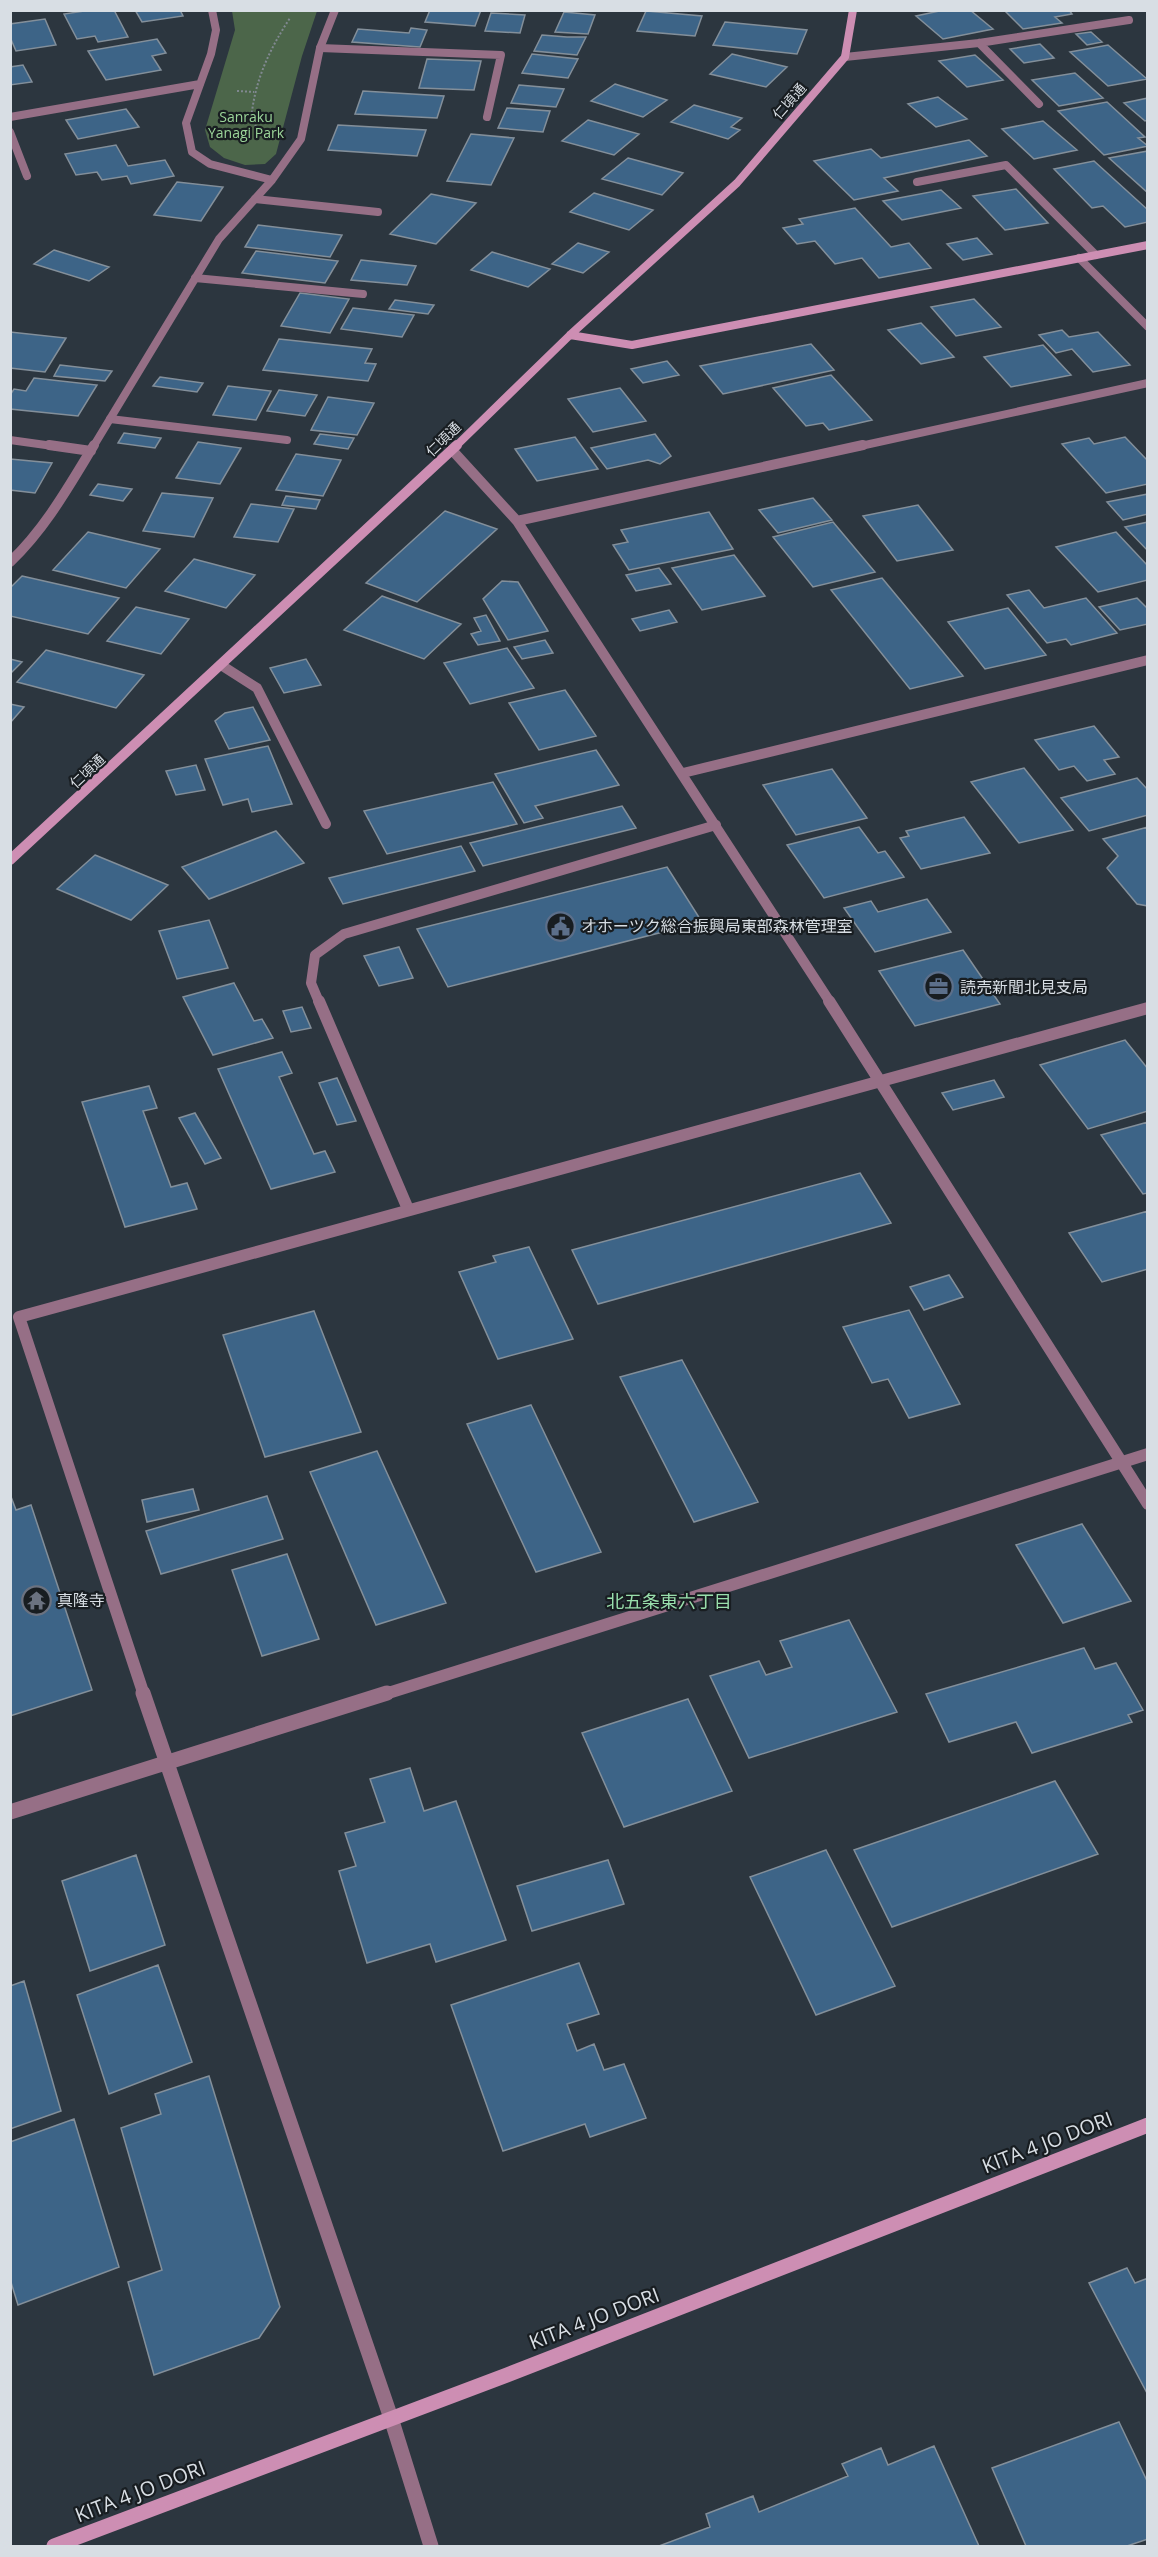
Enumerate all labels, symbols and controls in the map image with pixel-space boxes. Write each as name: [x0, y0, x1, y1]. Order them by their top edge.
street label: 仁頃通: [768, 79, 810, 123]
park label: Sanraku Yanagi Park: [208, 107, 285, 142]
street label: 仁頃通: [421, 418, 465, 460]
street label: 仁頃通: [65, 750, 109, 792]
public building icon: オホーツク総合振興局東部森林管理室: [544, 910, 576, 942]
place label: オホーツク総合振興局東部森林管理室: [581, 915, 853, 937]
office icon: 読売新聞北見支局: [923, 971, 955, 1003]
place label: 読売新聞北見支局: [960, 976, 1088, 998]
temple icon: 真隆寺: [20, 1584, 52, 1616]
place label: 真隆寺: [57, 1589, 105, 1611]
district label: 北五条東六丁目: [606, 1589, 732, 1613]
street label: KITA 4 JO DORI: [978, 2105, 1116, 2179]
street label: KITA 4 JO DORI: [525, 2281, 663, 2355]
street label: KITA 4 JO DORI: [71, 2454, 209, 2528]

